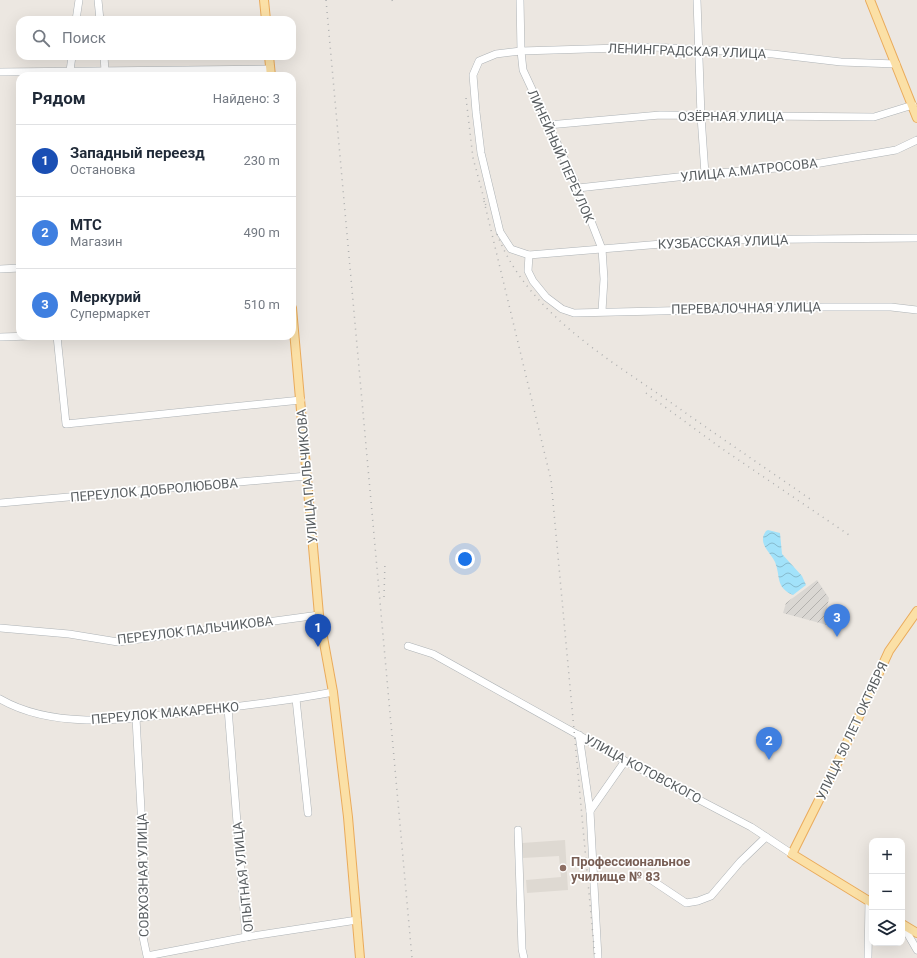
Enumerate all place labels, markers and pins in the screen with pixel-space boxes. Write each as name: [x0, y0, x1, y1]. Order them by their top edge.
pin: 3: [824, 604, 850, 637]
pin: 1: [305, 614, 331, 647]
pin: 2: [756, 727, 782, 760]
place label: Профессиональное училище № 83: [571, 854, 690, 884]
marker: Профессиональное училище № 83: [558, 863, 568, 873]

